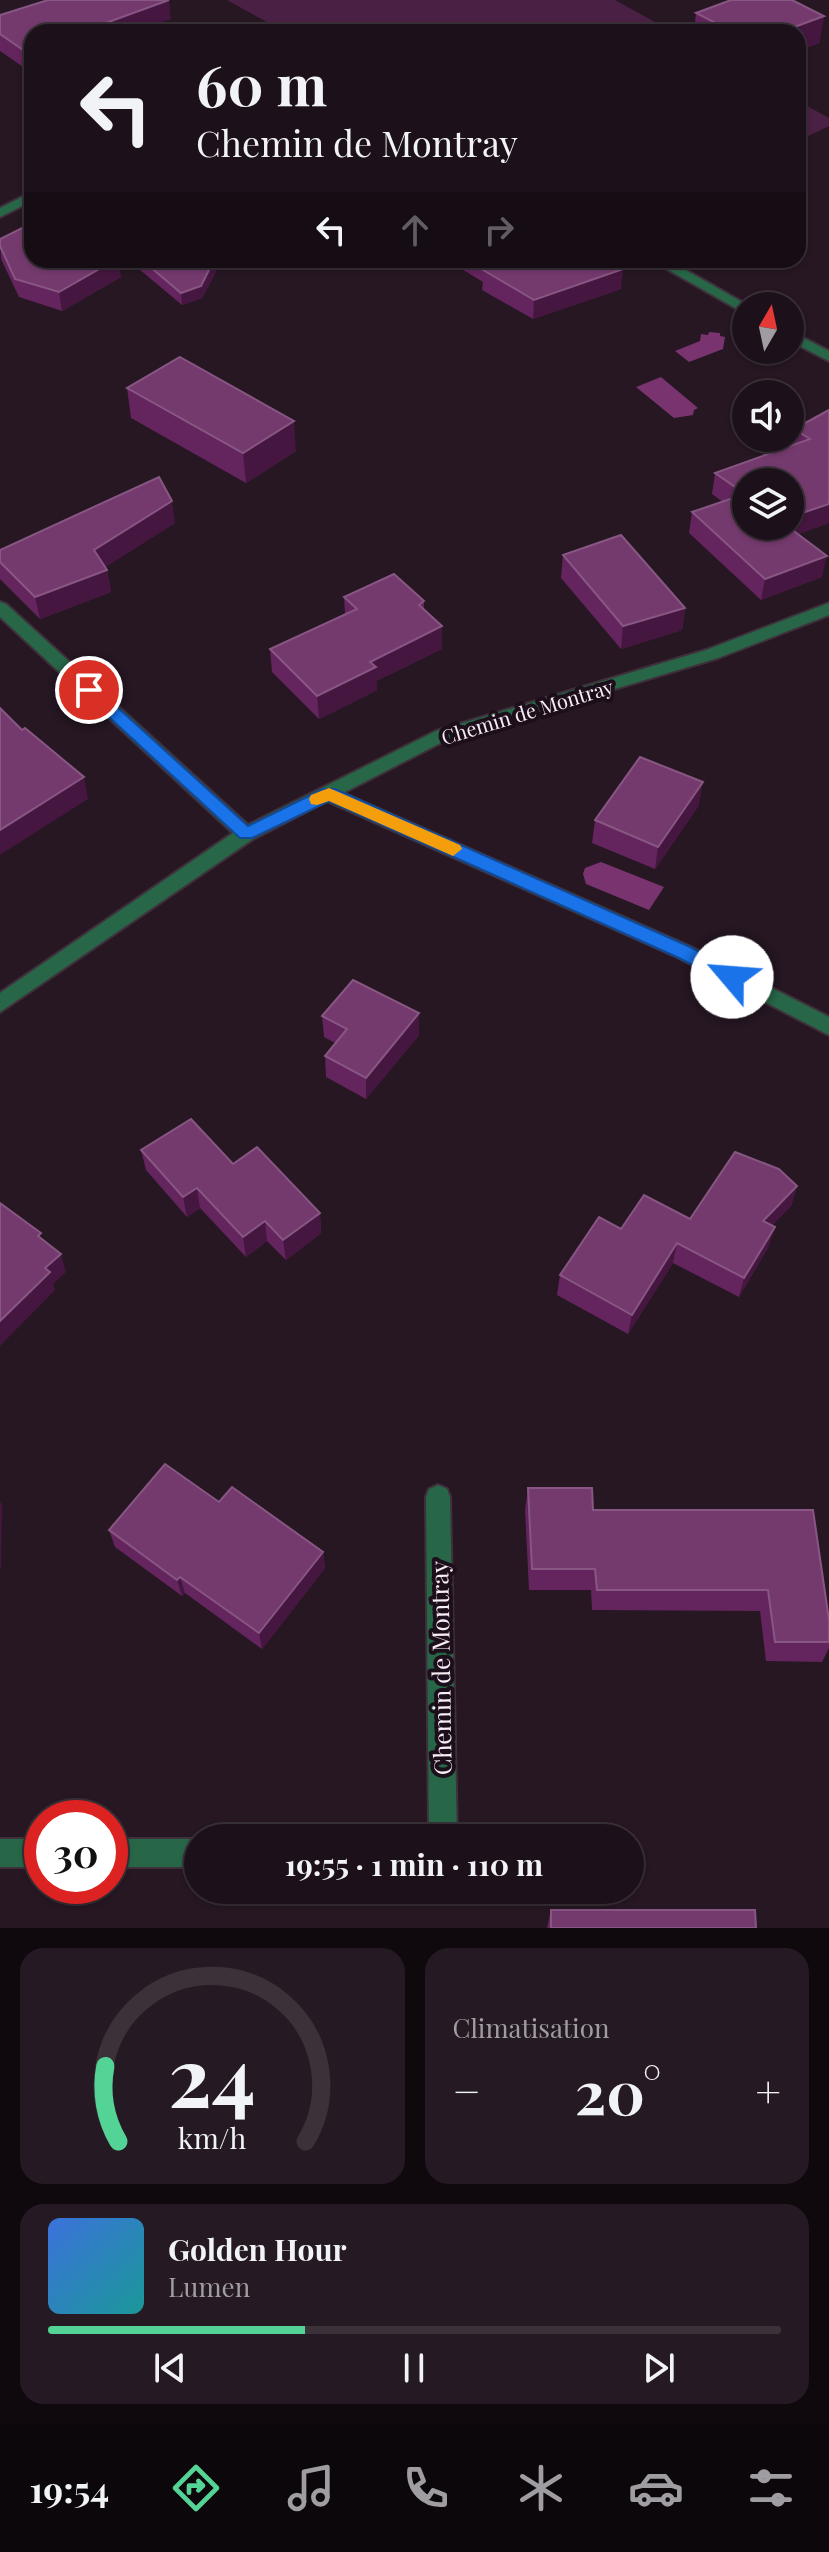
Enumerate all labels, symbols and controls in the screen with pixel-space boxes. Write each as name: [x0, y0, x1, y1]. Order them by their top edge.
text: 60 m: [196, 46, 327, 121]
icon: left: [64, 56, 168, 160]
text: Chemin de Montray: [196, 118, 518, 166]
icon: left: [309, 208, 353, 252]
icon: ahead: [393, 208, 437, 252]
icon: right: [477, 208, 521, 252]
north arrow: [732, 292, 804, 364]
map controls: [732, 292, 804, 540]
button: sound: [732, 380, 804, 452]
button: layers: [732, 468, 804, 540]
pin: [55, 656, 123, 724]
icon: arrive: [67, 668, 111, 712]
street label: Chemin de Montray: [438, 672, 616, 750]
position arrow: [690, 935, 774, 1019]
street label: Chemin de Montray: [422, 1560, 458, 1776]
speed limit sign: 30: [24, 1800, 128, 1904]
text: 19:55 · 1 min · 110 m: [285, 1844, 543, 1884]
text: Climatisation: [453, 2010, 609, 2045]
text: 24: [169, 2018, 256, 2129]
text: 20°: [575, 2050, 661, 2130]
text: −: [453, 2060, 481, 2119]
text: +: [755, 2060, 781, 2119]
text: km/h: [178, 2118, 247, 2156]
text: Golden Hour: [168, 2229, 347, 2269]
text: Lumen: [168, 2269, 250, 2304]
icon: previous: [148, 2346, 192, 2390]
icon: pause: [392, 2346, 436, 2390]
icon: next: [637, 2346, 681, 2390]
icon: directions: [168, 2460, 224, 2516]
icon: music: [283, 2460, 339, 2516]
icon: phone: [398, 2460, 454, 2516]
icon: climate: [513, 2460, 569, 2516]
icon: car: [628, 2460, 684, 2516]
icon: filters: [743, 2460, 799, 2516]
text: 19:54: [30, 2464, 109, 2512]

